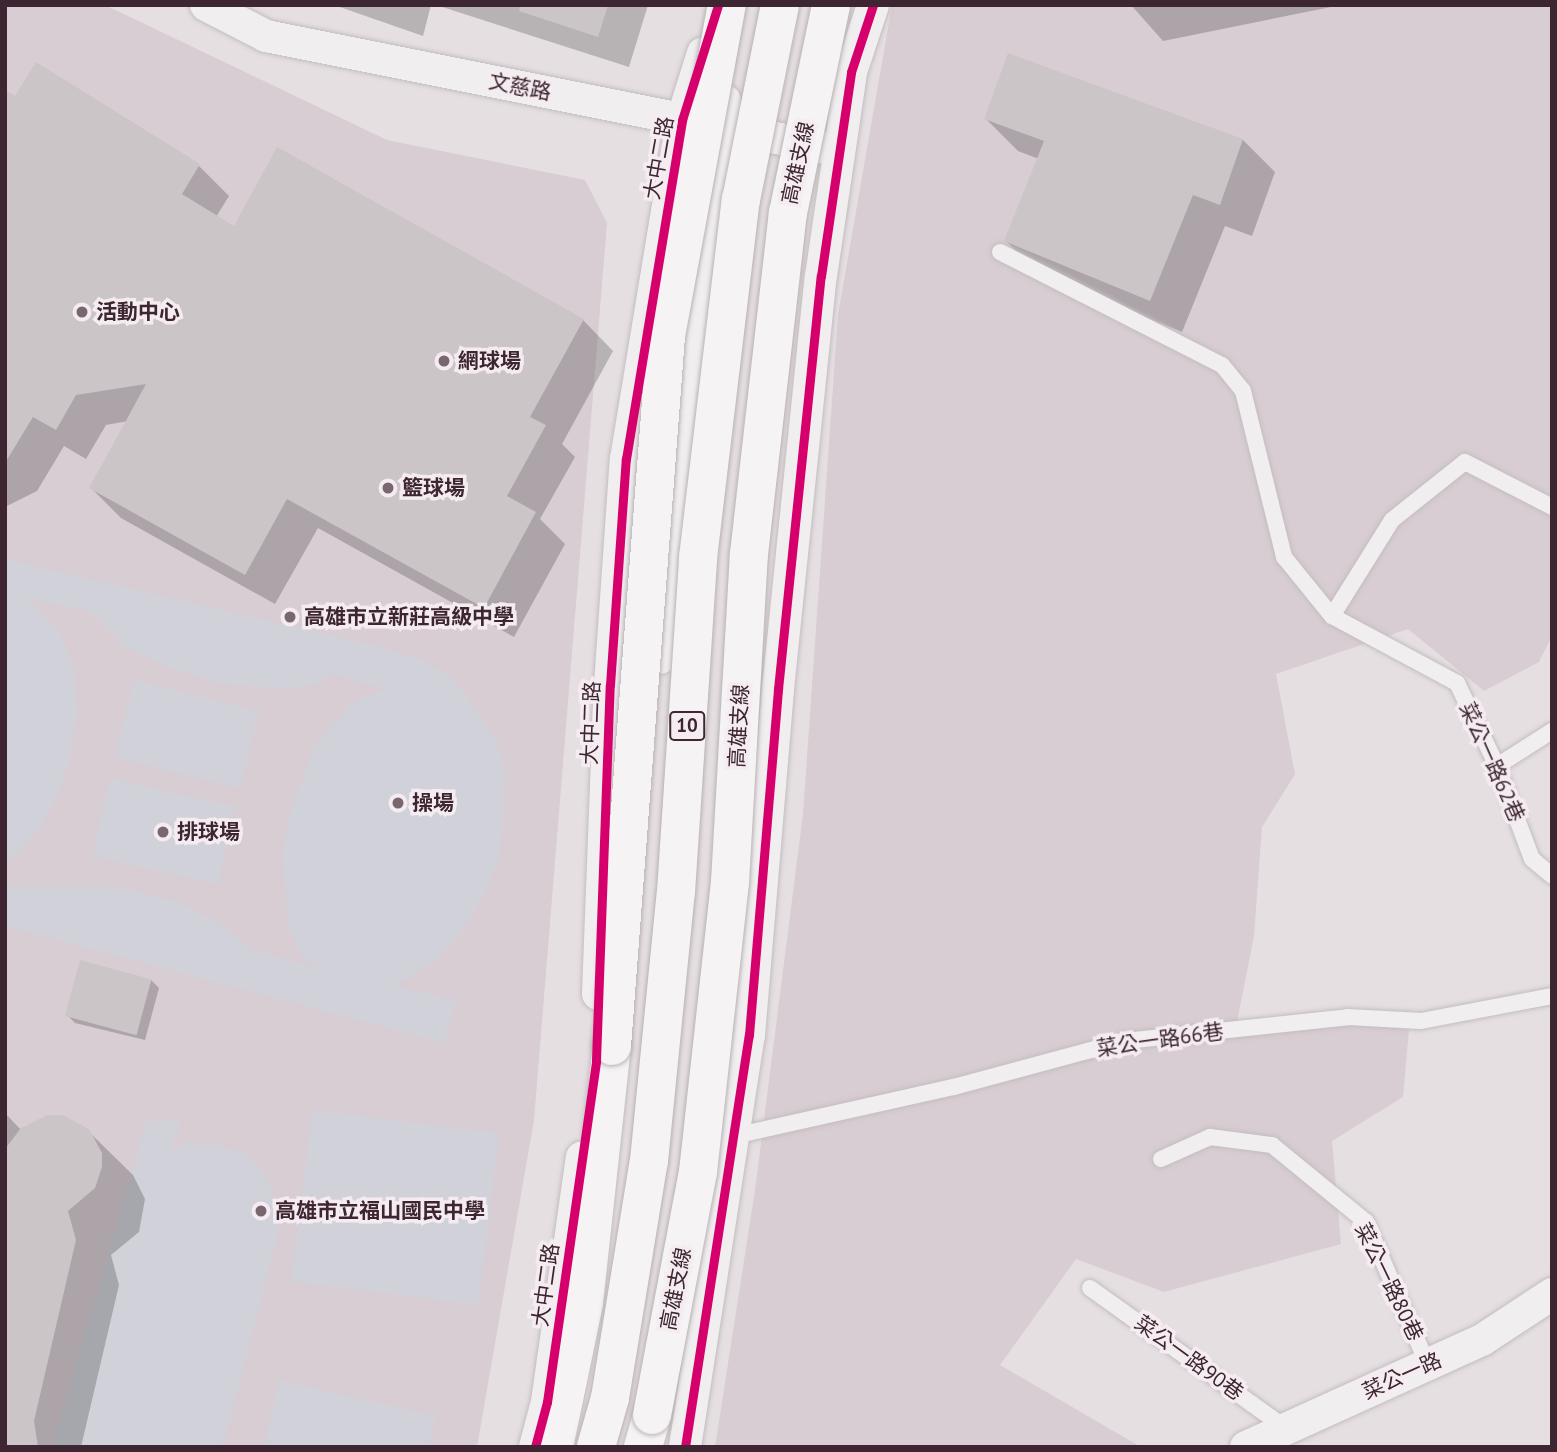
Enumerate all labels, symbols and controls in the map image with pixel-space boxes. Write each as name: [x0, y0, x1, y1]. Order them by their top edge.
street label: 文慈路: [487, 69, 553, 105]
street label: 大中二路: [639, 114, 679, 202]
street label: 高雄支線: [777, 119, 819, 207]
place label: 活動中心: [96, 299, 180, 325]
marker: 活動中心: [74, 304, 90, 320]
place label: 網球場: [458, 348, 521, 374]
marker: 網球場: [436, 353, 452, 369]
place label: 籃球場: [402, 475, 465, 501]
marker: 籃球場: [380, 480, 396, 496]
place label: 高雄市立新莊高級中學: [304, 604, 514, 630]
marker: 高雄市立新莊高級中學: [282, 609, 298, 625]
street label: 大中二路: [577, 681, 605, 765]
street label: 高雄支線: [724, 683, 754, 769]
street label: 菜公一路62巷: [1454, 698, 1530, 826]
road number: 10: [668, 710, 706, 741]
place label: 操場: [412, 790, 454, 816]
marker: 操場: [390, 795, 406, 811]
place label: 排球場: [177, 819, 240, 845]
marker: 排球場: [155, 824, 171, 840]
street label: 菜公一路66巷: [1095, 1019, 1225, 1061]
place label: 高雄市立福山國民中學: [275, 1198, 485, 1224]
marker: 高雄市立福山國民中學: [253, 1203, 269, 1219]
street label: 菜公一路80巷: [1350, 1219, 1428, 1345]
street label: 大中二路: [528, 1242, 564, 1328]
street label: 高雄支線: [656, 1245, 696, 1333]
street label: 菜公一路90巷: [1130, 1310, 1248, 1406]
street label: 菜公一路: [1359, 1347, 1445, 1405]

